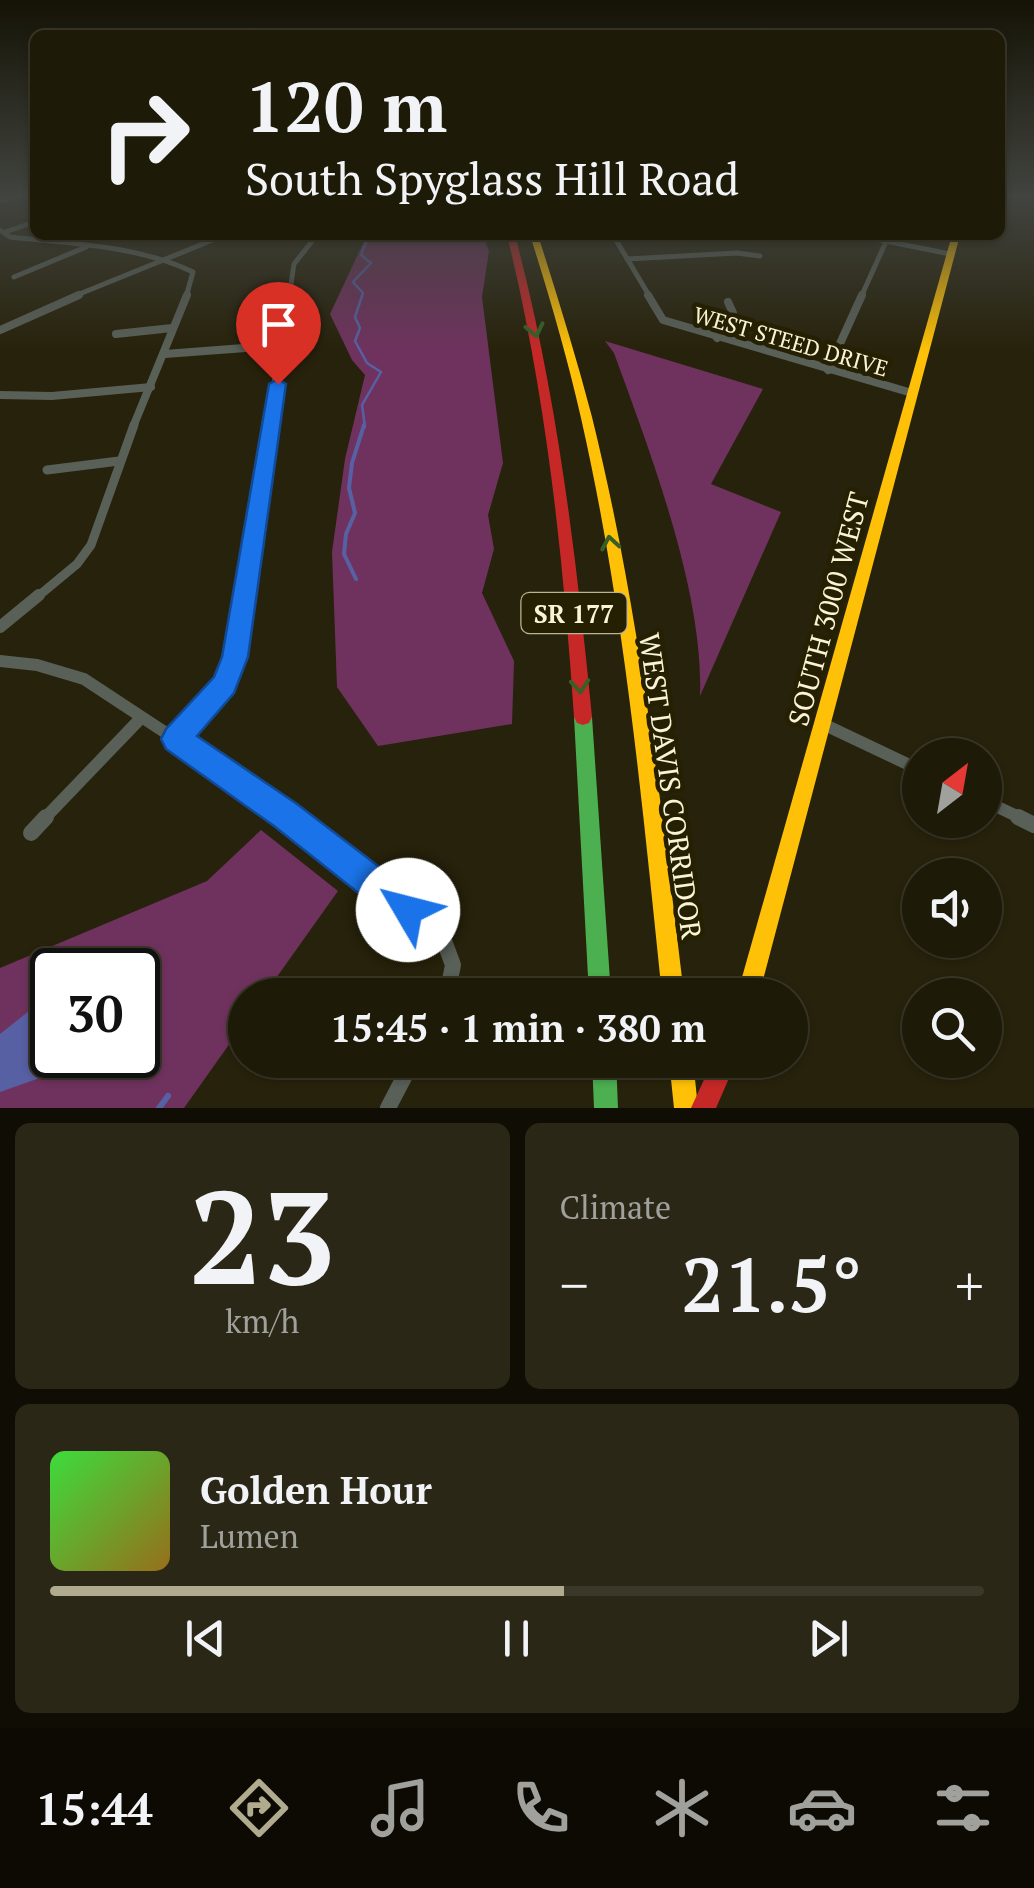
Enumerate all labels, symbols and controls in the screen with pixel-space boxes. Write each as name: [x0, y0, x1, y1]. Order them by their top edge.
text: 120 m: [245, 59, 447, 152]
icon: right: [80, 70, 210, 200]
text: South Spyglass Hill Road: [245, 148, 739, 208]
pin: [236, 282, 321, 385]
icon: arrive: [251, 297, 306, 352]
street label: WEST STEED DRIVE: [690, 299, 892, 383]
one-way arrow: [523, 321, 544, 338]
street label: SOUTH 3000 WEST: [779, 488, 877, 730]
one-way arrow: [600, 535, 621, 552]
road number: SR 177: [522, 593, 626, 633]
street label: WEST DAVIS CORRIDOR: [631, 630, 711, 942]
one-way arrow: [569, 679, 591, 695]
north arrow: [902, 738, 1002, 838]
map controls: [902, 738, 1002, 1078]
position arrow: [356, 858, 460, 962]
button: sound: [902, 858, 1002, 958]
speed limit sign: 30: [30, 948, 160, 1078]
button: search: [902, 978, 1002, 1078]
text: 15:45 · 1 min · 380 m: [330, 1003, 706, 1053]
text: 23: [189, 1149, 336, 1321]
text: Climate: [560, 1186, 671, 1228]
text: 21.5°: [682, 1234, 862, 1333]
text: −: [560, 1248, 589, 1321]
text: +: [955, 1248, 984, 1321]
text: km/h: [225, 1300, 299, 1342]
text: Golden Hour: [200, 1465, 432, 1515]
text: Lumen: [200, 1515, 299, 1557]
icon: previous: [178, 1611, 233, 1666]
icon: pause: [489, 1611, 544, 1666]
icon: next: [801, 1611, 856, 1666]
icon: directions: [224, 1773, 294, 1843]
icon: music: [365, 1773, 435, 1843]
icon: phone: [506, 1773, 576, 1843]
icon: climate: [647, 1773, 717, 1843]
icon: car: [787, 1773, 857, 1843]
icon: filters: [928, 1773, 998, 1843]
text: 15:44: [35, 1778, 153, 1838]

